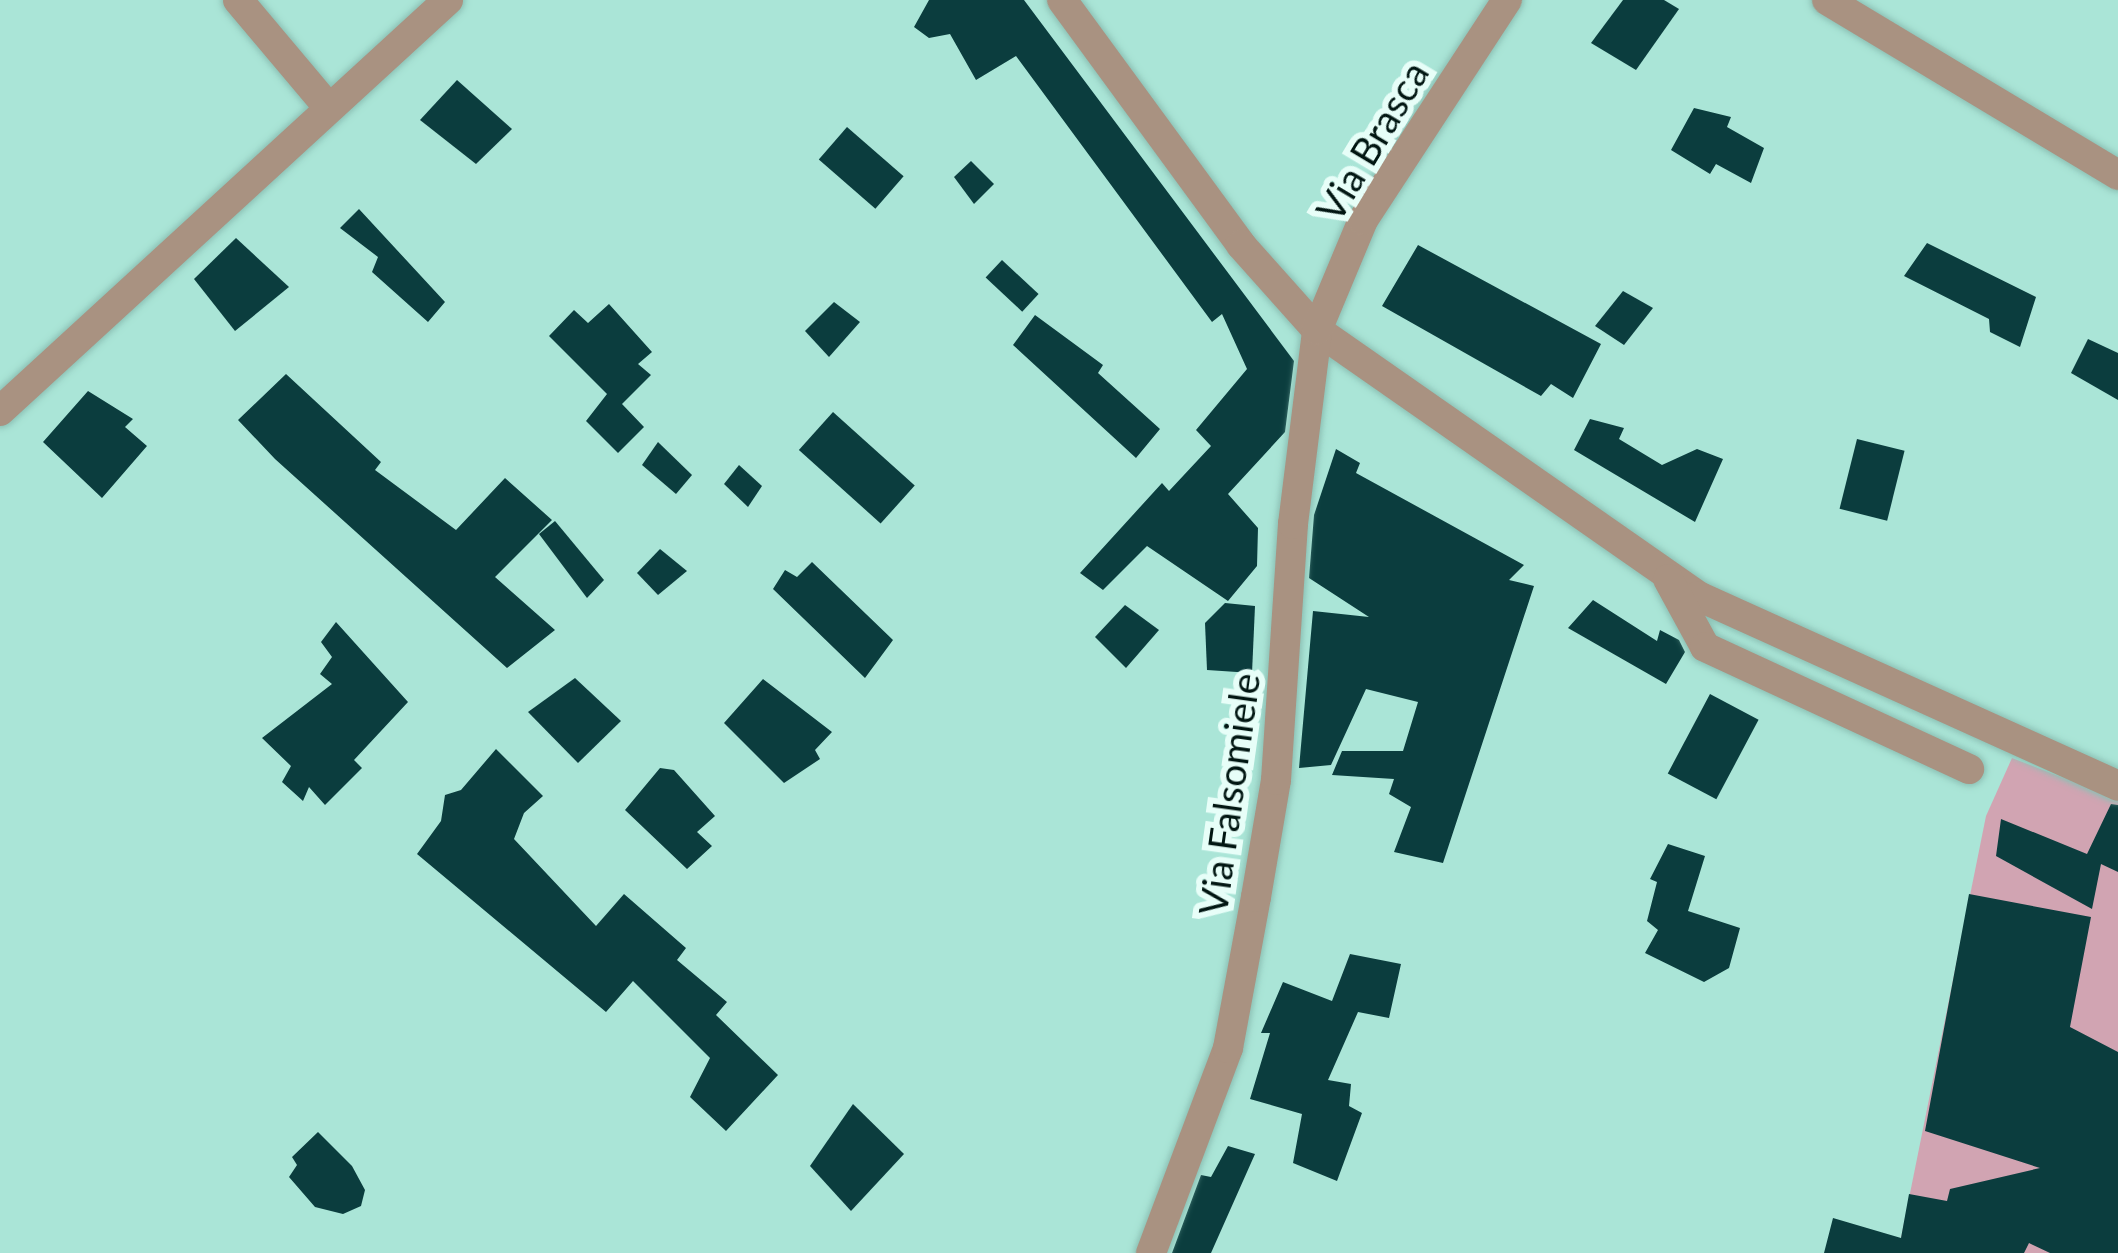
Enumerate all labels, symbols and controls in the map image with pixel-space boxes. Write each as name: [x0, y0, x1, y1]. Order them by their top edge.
street label: Via Brasca: [1306, 53, 1438, 229]
street label: Via Falsomiele: [1189, 670, 1269, 918]

